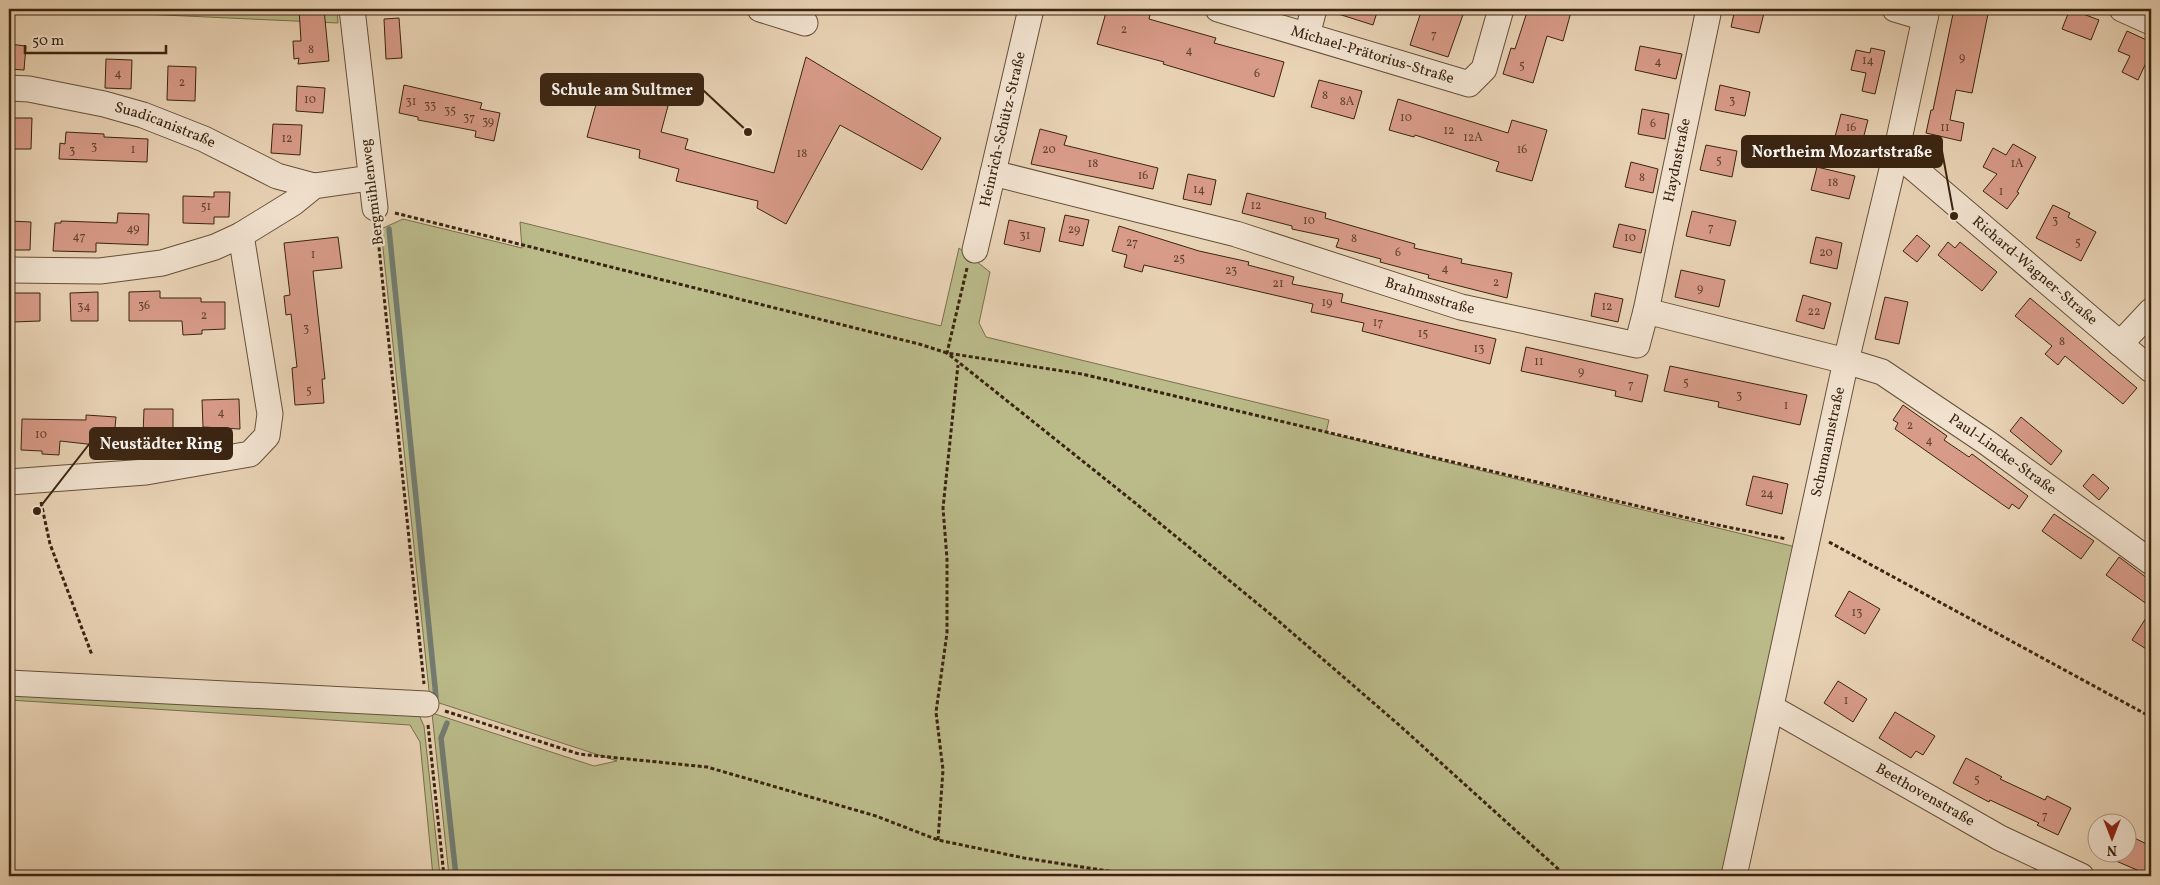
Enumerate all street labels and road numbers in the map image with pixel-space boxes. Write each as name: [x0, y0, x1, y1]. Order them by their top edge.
street label: Michael-Prätorius-Straße: [1288, 21, 1456, 89]
street label: Heinrich-Schütz-Straße: [975, 49, 1031, 209]
street label: Suadicanistraße: [112, 97, 219, 154]
street label: Haydnstraße: [1658, 116, 1696, 204]
street label: Bergmühlenweg: [356, 137, 390, 247]
street label: Richard-Wagner-Straße: [1967, 211, 2102, 330]
street label: Brahmsstraße: [1382, 272, 1477, 320]
street label: Schumannstraße: [1806, 385, 1851, 499]
street label: Paul-Lincke-Straße: [1944, 409, 2061, 500]
street label: Beethovenstraße: [1871, 759, 1978, 832]

